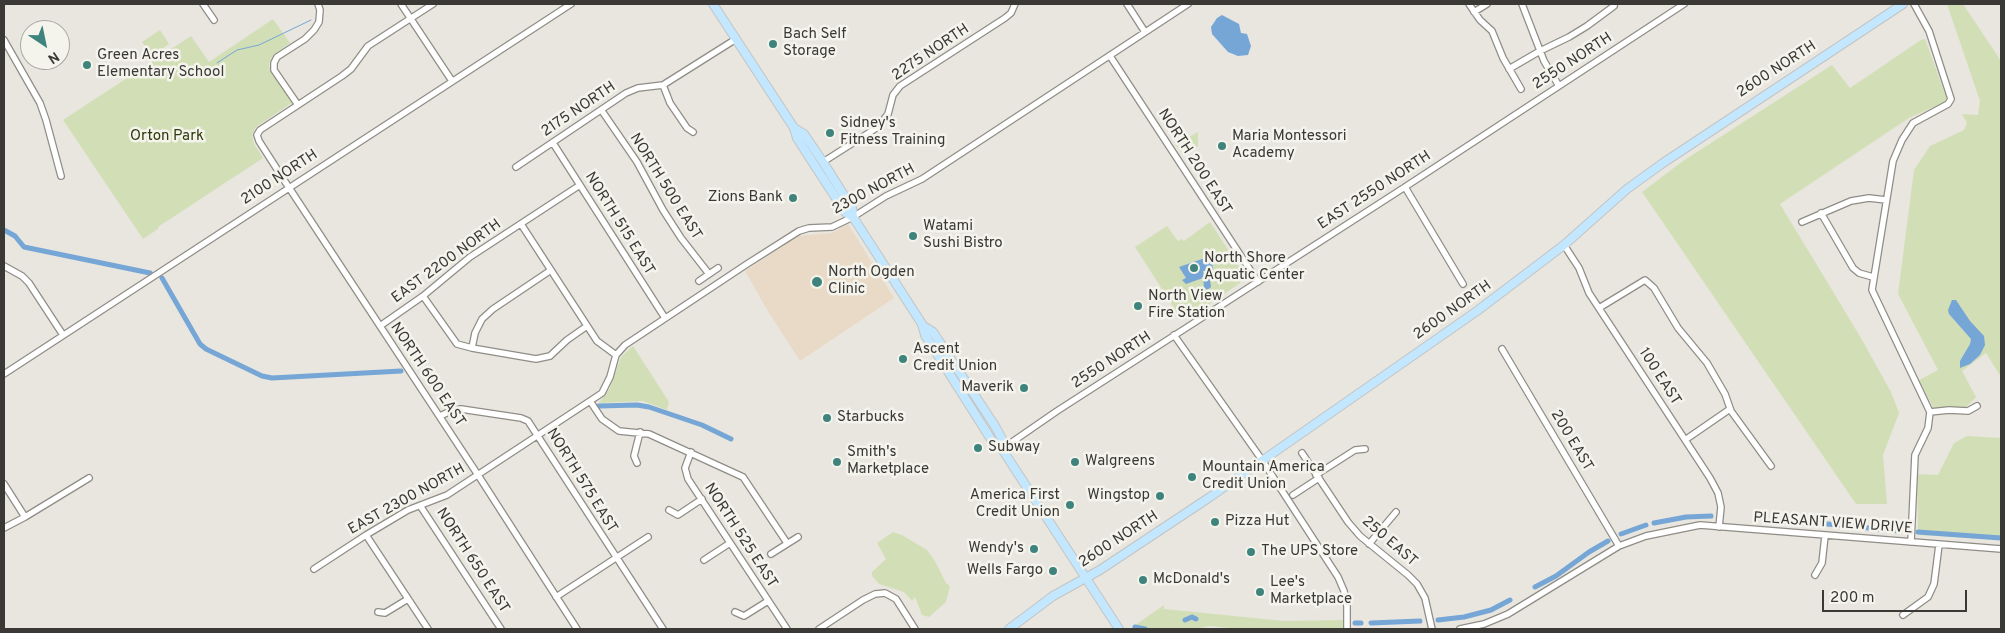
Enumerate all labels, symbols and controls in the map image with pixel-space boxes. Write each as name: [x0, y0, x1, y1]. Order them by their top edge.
north arrow: [20, 20, 70, 70]
street label: 2275 NORTH: [889, 21, 973, 85]
place label: Bach Self Storage: [783, 26, 846, 61]
street label: 2550 NORTH: [1530, 30, 1616, 94]
marker: Bach Self Storage: [767, 38, 779, 50]
street label: 2600 NORTH: [1734, 38, 1820, 102]
text: N: [44, 47, 62, 67]
place label: Green Acres Elementary School: [97, 47, 224, 82]
marker: Green Acres Elementary School: [81, 59, 93, 71]
street label: 2175 NORTH: [538, 79, 620, 141]
street label: NORTH 200 EAST: [1153, 106, 1235, 218]
place label: Sidney's Fitness Training: [840, 115, 946, 150]
marker: Sidney's Fitness Training: [824, 127, 836, 139]
park label: Orton Park: [130, 128, 204, 146]
place label: Maria Montessori Academy: [1232, 128, 1347, 163]
street label: NORTH 500 EAST: [625, 130, 705, 244]
marker: Maria Montessori Academy: [1216, 140, 1228, 152]
street label: 2100 NORTH: [238, 147, 322, 209]
street label: EAST 2550 NORTH: [1315, 148, 1435, 234]
street label: 2300 NORTH: [830, 161, 918, 219]
street label: NORTH 515 EAST: [580, 169, 658, 279]
place label: Zions Bank: [708, 189, 783, 207]
marker: Zions Bank: [787, 192, 799, 204]
street label: EAST 2200 NORTH: [389, 216, 505, 308]
place label: Watami Sushi Bistro: [923, 218, 1003, 253]
marker: Watami Sushi Bistro: [907, 230, 919, 242]
place label: North Shore Aquatic Center: [1204, 250, 1305, 285]
marker: North Shore Aquatic Center: [1188, 262, 1200, 274]
place label: North Ogden Clinic: [828, 264, 915, 299]
marker: North Ogden Clinic: [810, 275, 824, 289]
street label: 2600 NORTH: [1411, 277, 1495, 345]
place label: North View Fire Station: [1148, 288, 1225, 323]
marker: North View Fire Station: [1132, 300, 1144, 312]
street label: NORTH 600 EAST: [385, 319, 469, 431]
street label: 2550 NORTH: [1069, 329, 1155, 393]
place label: Ascent Credit Union: [913, 341, 997, 376]
street label: 100 EAST: [1634, 345, 1684, 409]
marker: Ascent Credit Union: [897, 353, 909, 365]
place label: Maverik: [961, 379, 1014, 397]
marker: Maverik: [1018, 382, 1030, 394]
street label: 200 EAST: [1546, 407, 1596, 475]
place label: Starbucks: [837, 409, 904, 427]
marker: Starbucks: [821, 412, 833, 424]
street label: NORTH 575 EAST: [542, 425, 620, 537]
place label: Subway: [988, 439, 1040, 457]
marker: Subway: [972, 442, 984, 454]
place label: Smith's Marketplace: [847, 444, 929, 479]
place label: Walgreens: [1085, 453, 1155, 471]
marker: Smith's Marketplace: [831, 456, 843, 468]
marker: Walgreens: [1069, 456, 1081, 468]
place label: Mountain America Credit Union: [1202, 459, 1325, 494]
street label: EAST 2300 NORTH: [345, 460, 469, 540]
marker: Mountain America Credit Union: [1186, 471, 1198, 483]
street label: NORTH 525 EAST: [699, 480, 781, 592]
place label: America First Credit Union: [970, 487, 1060, 522]
place label: Wingstop: [1087, 487, 1150, 505]
marker: Wingstop: [1154, 490, 1166, 502]
marker: America First Credit Union: [1064, 499, 1076, 511]
street label: NORTH 650 EAST: [431, 505, 513, 617]
street label: 2600 NORTH: [1076, 508, 1162, 572]
street label: PLEASANT VIEW DRIVE: [1753, 509, 1913, 539]
place label: Pizza Hut: [1225, 513, 1289, 531]
street label: 250 EAST: [1357, 513, 1421, 571]
marker: Pizza Hut: [1209, 516, 1221, 528]
place label: Wendy's: [968, 540, 1024, 558]
marker: Wendy's: [1028, 543, 1040, 555]
place label: The UPS Store: [1261, 543, 1358, 561]
marker: The UPS Store: [1245, 546, 1257, 558]
place label: Wells Fargo: [967, 562, 1043, 580]
marker: Wells Fargo: [1047, 565, 1059, 577]
place label: McDonald's: [1153, 571, 1230, 589]
marker: McDonald's: [1137, 574, 1149, 586]
place label: Lee's Marketplace: [1270, 574, 1352, 609]
scale bar: [1825, 580, 1970, 612]
marker: Lee's Marketplace: [1254, 586, 1266, 598]
text: 200 m: [1830, 589, 1875, 608]

